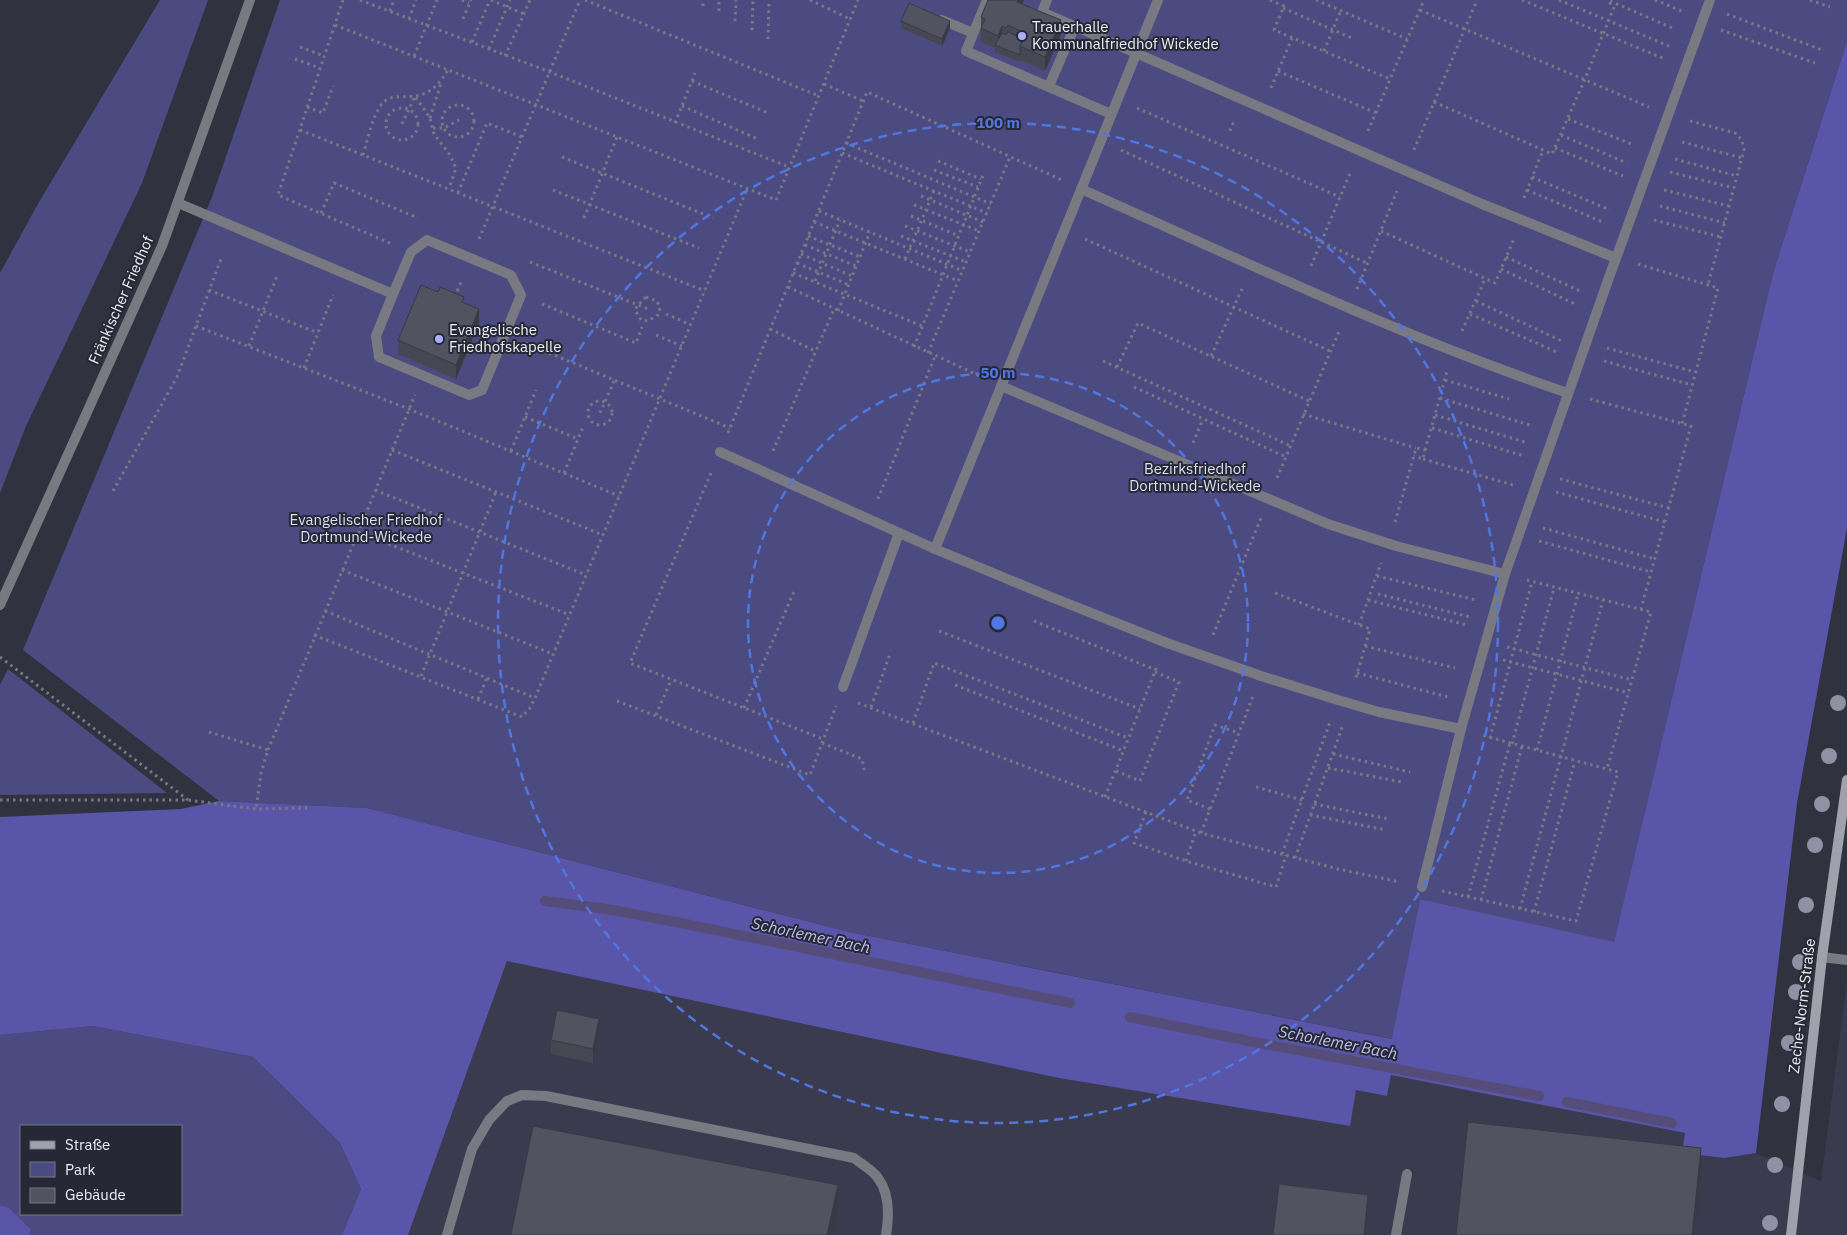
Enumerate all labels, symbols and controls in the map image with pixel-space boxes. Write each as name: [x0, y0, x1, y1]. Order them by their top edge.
place label: Trauerhalle Kommunalfriedhof Wickede: [1032, 17, 1219, 53]
marker: Trauerhalle Kommunalfriedhof Wickede: [1016, 30, 1028, 42]
text: 100 m: [976, 113, 1020, 132]
street label: Fränkischer Friedhof: [84, 233, 157, 367]
place label: Evangelische Friedhofskapelle: [449, 320, 561, 356]
marker: Evangelische Friedhofskapelle: [433, 333, 445, 345]
text: 50 m: [981, 363, 1015, 382]
park label: Bezirksfriedhof Dortmund-Wickede: [1129, 459, 1261, 495]
park label: Evangelischer Friedhof Dortmund-Wickede: [289, 510, 443, 546]
centre of rings: [989, 614, 1007, 632]
water label: Schorlemer Bach: [750, 913, 872, 957]
street label: Zeche-Norm-Straße: [1784, 937, 1819, 1075]
water label: Schorlemer Bach: [1277, 1021, 1399, 1063]
legend: [20, 1125, 182, 1215]
text: Straße: [65, 1135, 110, 1154]
text: Park: [65, 1160, 95, 1179]
text: Gebäude: [65, 1185, 126, 1204]

